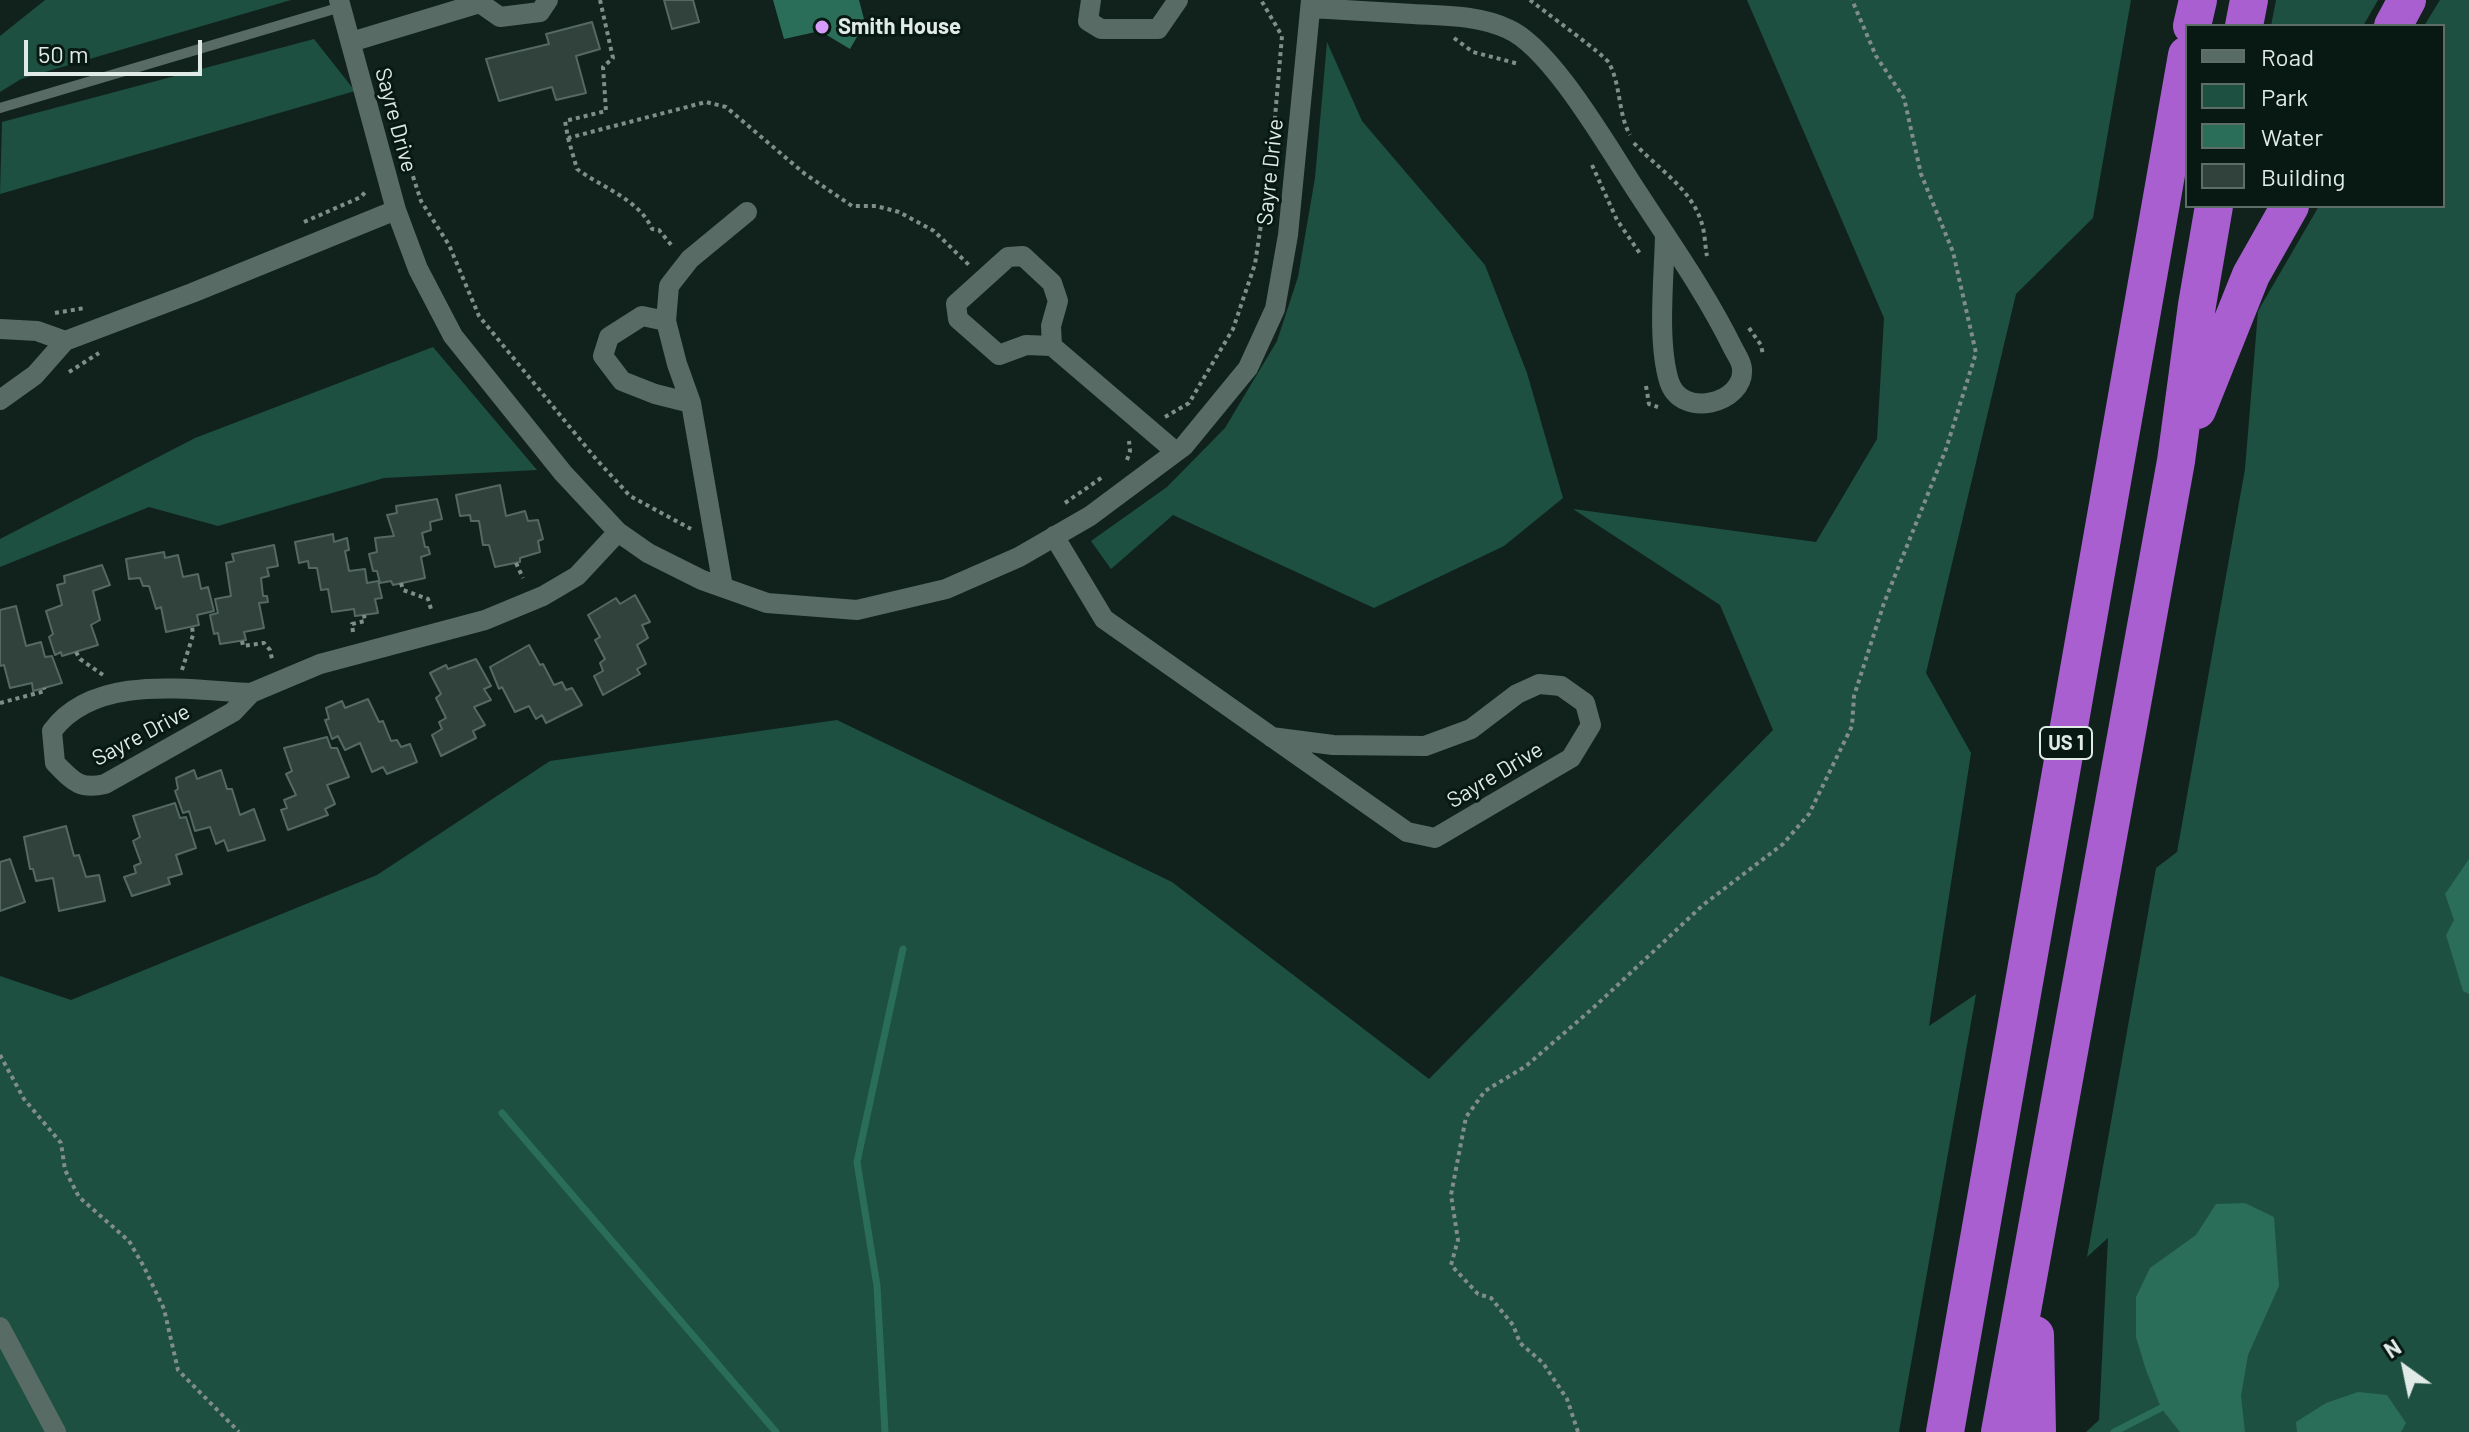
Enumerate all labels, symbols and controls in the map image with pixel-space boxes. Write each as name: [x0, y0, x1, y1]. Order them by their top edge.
place label: Smith House: [838, 14, 961, 40]
marker: Smith House: [813, 18, 831, 36]
scale bar: [28, 24, 206, 74]
legend: [2185, 24, 2445, 208]
text: 50 m: [38, 39, 89, 68]
text: Road: [2261, 42, 2314, 71]
street label: Sayre Drive: [369, 65, 423, 175]
text: Park: [2261, 82, 2308, 111]
street label: Sayre Drive: [1251, 117, 1289, 227]
text: Water: [2261, 122, 2323, 151]
text: Building: [2261, 162, 2345, 191]
street label: Sayre Drive: [88, 698, 194, 772]
road number: US 1: [2040, 727, 2092, 759]
street label: Sayre Drive: [1442, 736, 1548, 814]
north arrow: [2365, 1328, 2445, 1408]
text: N: [2379, 1333, 2405, 1363]

